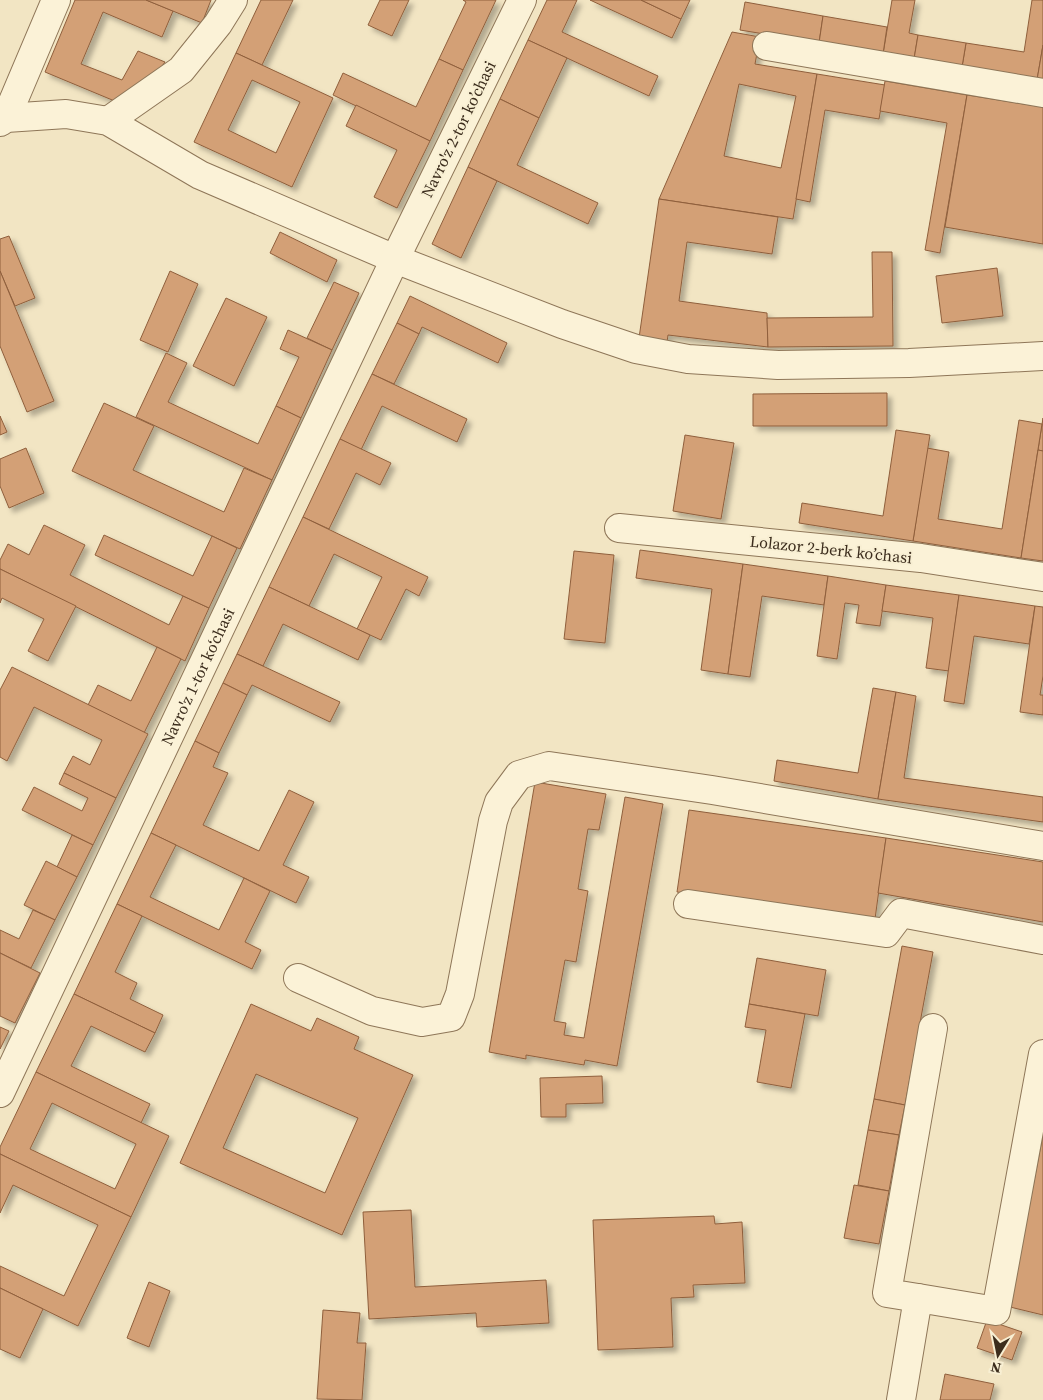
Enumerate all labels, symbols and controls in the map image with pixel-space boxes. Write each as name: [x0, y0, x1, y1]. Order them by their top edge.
street label: Navro'z 2-tor koʼchasi: [415, 57, 501, 201]
street label: Lolazor 2-berk koʼchasi: [749, 530, 913, 568]
street label: Navro'z 1-tor ko‘chasi: [155, 604, 239, 749]
north arrow: [973, 1330, 1023, 1380]
text: N: [989, 1357, 1003, 1379]

